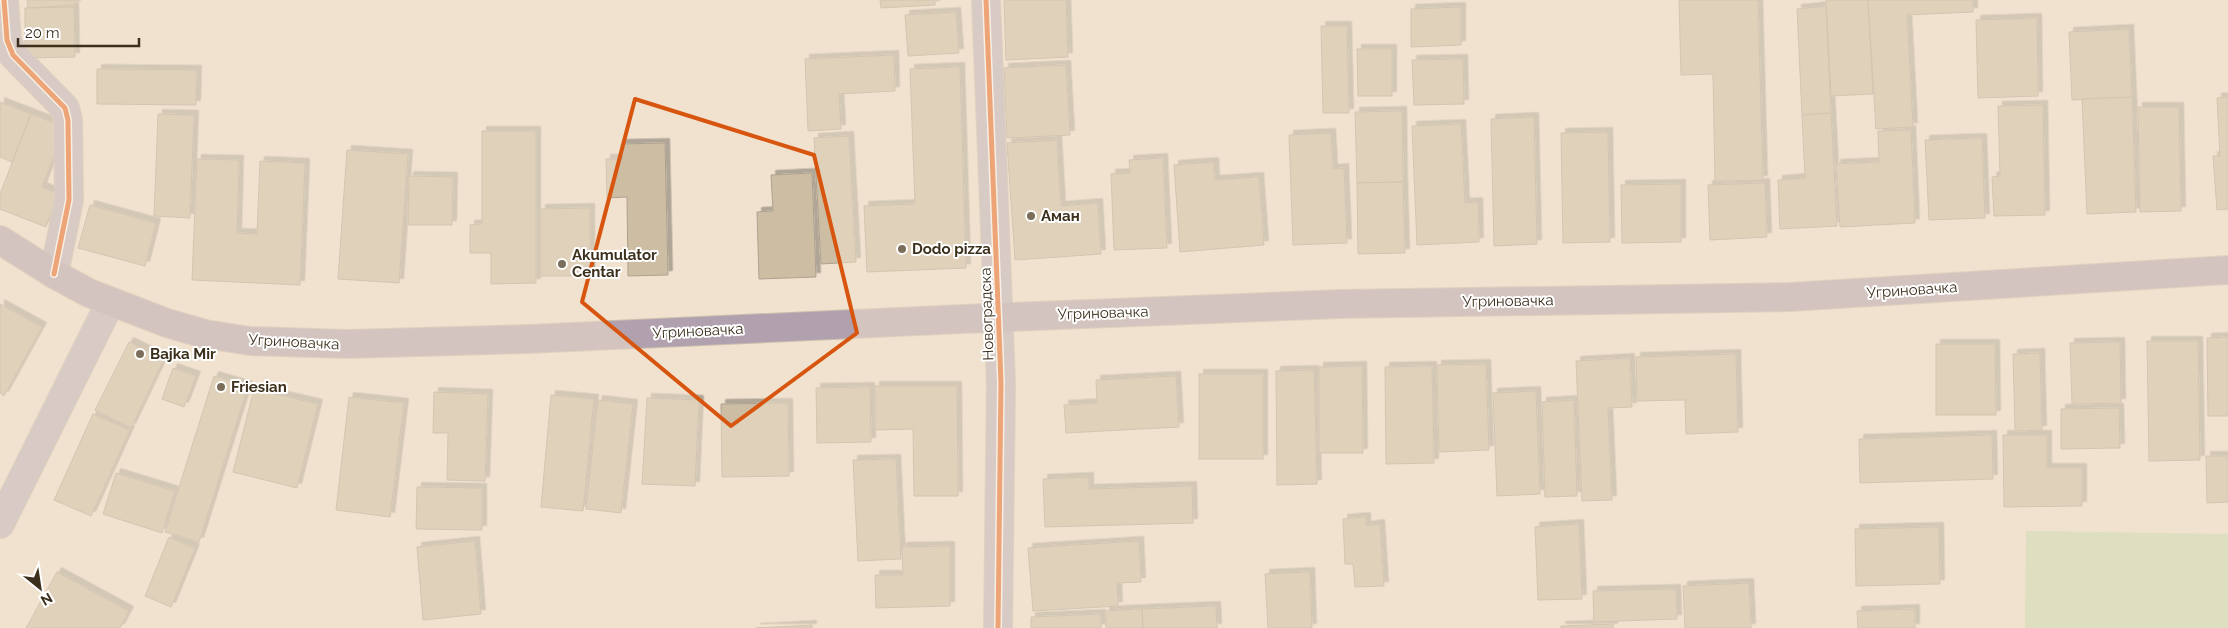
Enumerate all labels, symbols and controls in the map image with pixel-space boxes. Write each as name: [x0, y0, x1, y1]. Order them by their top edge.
scale bar: [18, 15, 139, 47]
text: 20 m: [25, 24, 60, 42]
place label: Аман: [1041, 207, 1080, 225]
marker: Аман: [1025, 210, 1037, 222]
place label: Dodo pizza: [912, 240, 991, 258]
marker: Dodo pizza: [896, 243, 908, 255]
place label: Akumulator Centar: [572, 246, 657, 281]
marker: Akumulator Centar: [556, 258, 568, 270]
street label: Новоградска: [976, 267, 998, 361]
street label: Угриновачка: [1866, 278, 1958, 302]
street label: Угриновачка: [1462, 291, 1554, 311]
street label: Угриновачка: [1057, 302, 1149, 324]
street label: Угриновачка: [652, 320, 744, 342]
street label: Угриновачка: [248, 331, 340, 353]
place label: Bajka Mir: [150, 345, 216, 363]
marker: Bajka Mir: [134, 348, 146, 360]
place label: Friesian: [231, 378, 287, 396]
marker: Friesian: [215, 381, 227, 393]
north arrow: [15, 563, 65, 613]
text: N: [38, 590, 55, 609]

